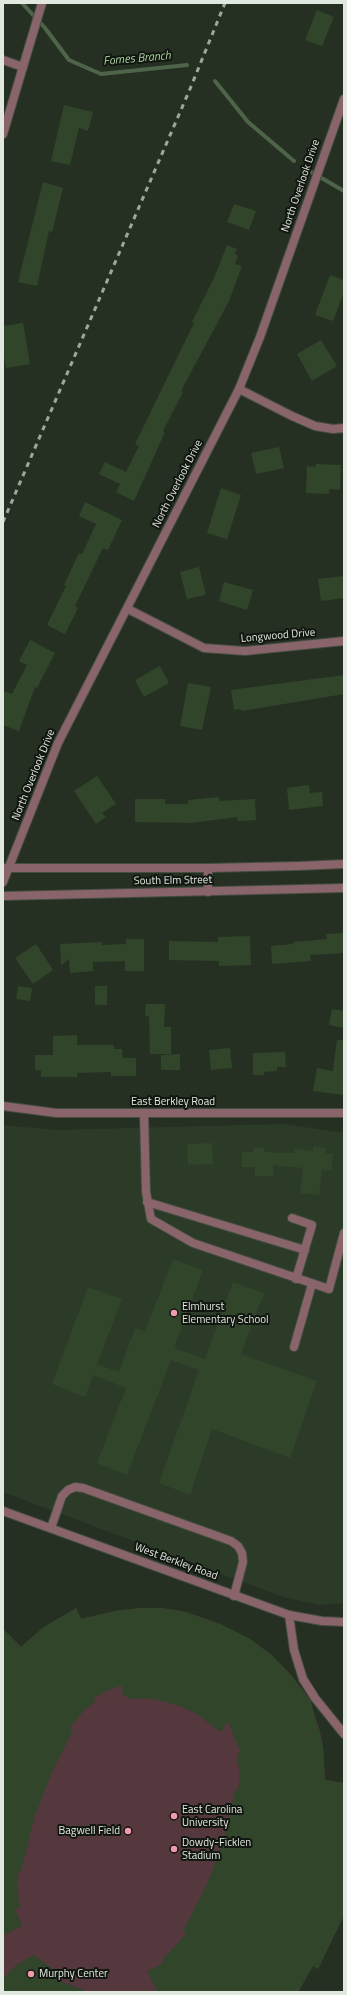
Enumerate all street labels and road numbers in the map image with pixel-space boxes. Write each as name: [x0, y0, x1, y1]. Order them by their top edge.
street label: North Overlook Drive: [279, 138, 323, 234]
street label: North Overlook Drive: [150, 438, 206, 530]
street label: Longwood Drive: [240, 626, 316, 646]
street label: North Overlook Drive: [10, 728, 58, 822]
street label: South Elm Street: [134, 874, 212, 888]
street label: East Berkley Road: [131, 1095, 215, 1109]
street label: West Berkley Road: [133, 1541, 219, 1583]

